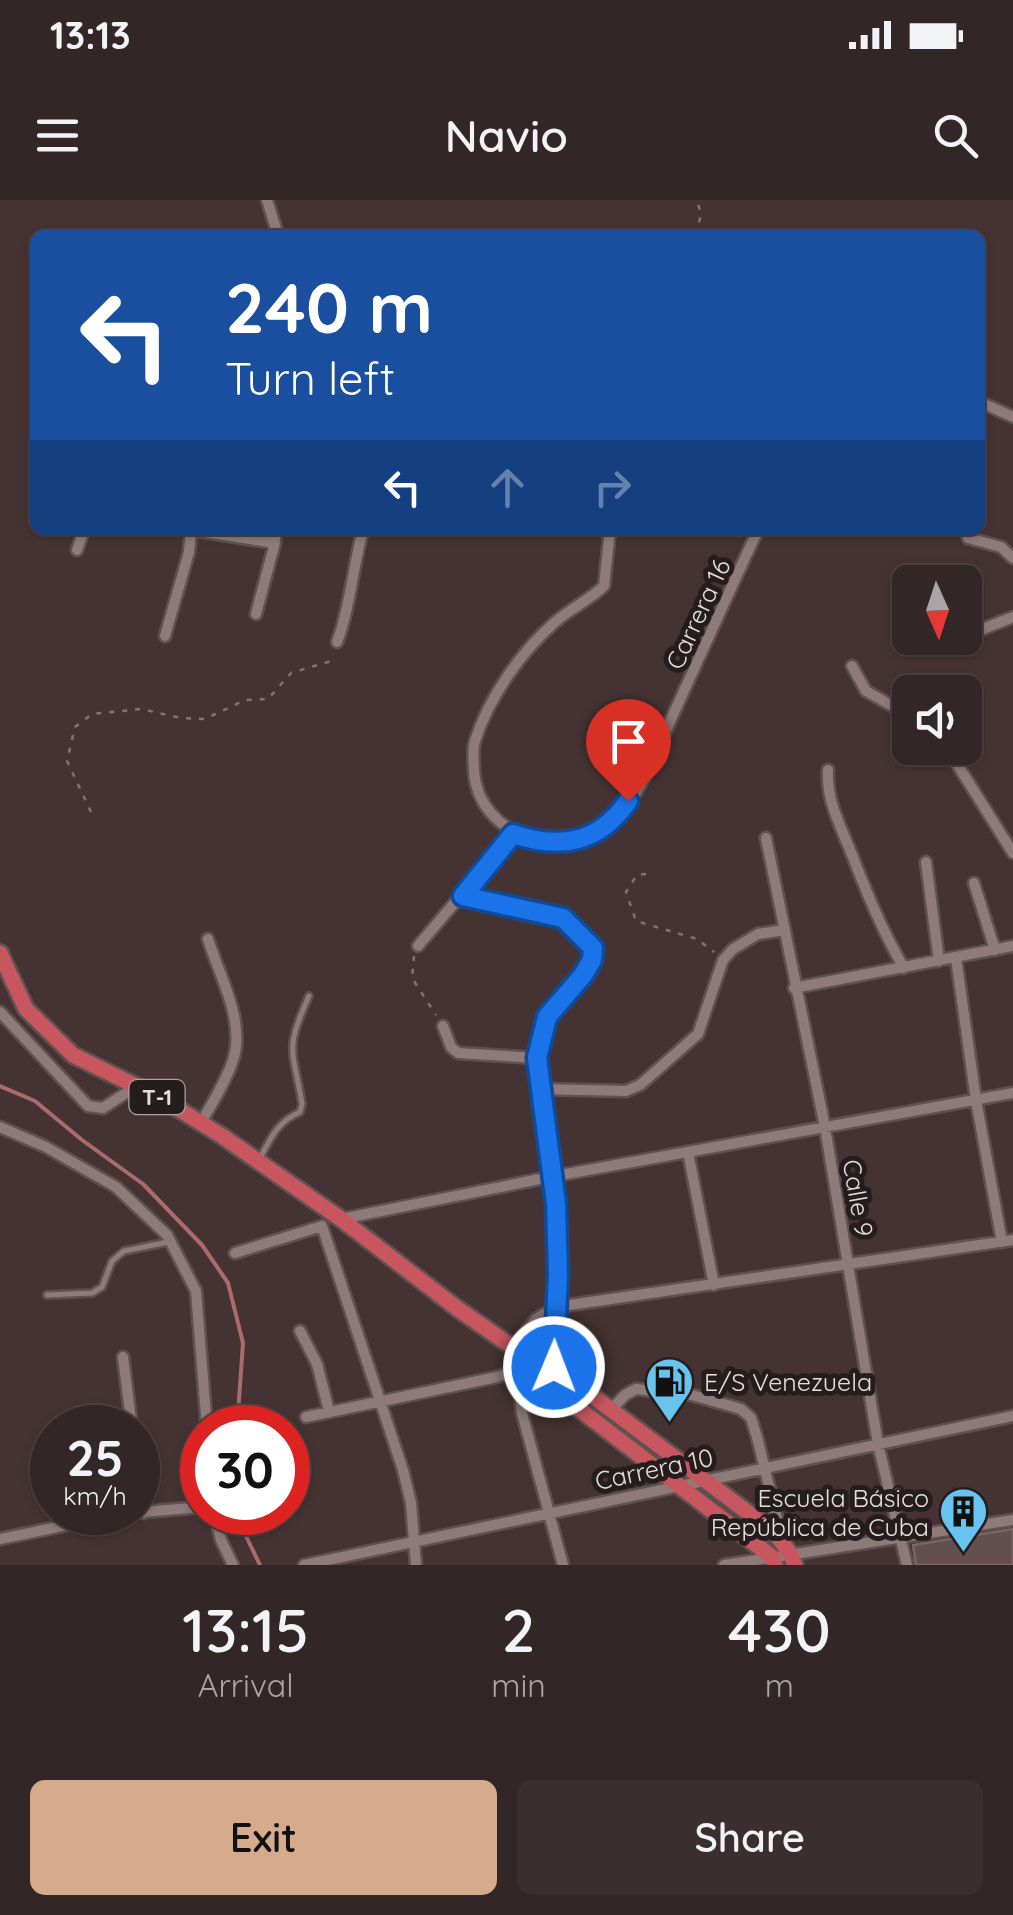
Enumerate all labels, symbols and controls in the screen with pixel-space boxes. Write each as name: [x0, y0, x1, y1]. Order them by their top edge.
text: 13:13: [50, 11, 131, 59]
text: Navio: [445, 107, 568, 163]
icon: menu: [30, 108, 85, 163]
icon: search: [928, 108, 983, 163]
text: 240 m: [225, 263, 433, 351]
icon: left: [60, 270, 190, 400]
text: Turn left: [225, 350, 395, 406]
icon: left: [375, 460, 430, 515]
icon: ahead: [480, 460, 535, 515]
icon: right: [585, 460, 640, 515]
street label: Carrera 16: [658, 554, 737, 674]
north arrow: [892, 565, 982, 655]
map controls: [892, 565, 982, 765]
button: sound: [892, 675, 982, 765]
pin: [586, 699, 671, 802]
icon: arrive: [601, 714, 656, 769]
road number: T-1: [130, 1080, 184, 1114]
street label: Calle 9: [836, 1157, 880, 1239]
position arrow: [502, 1315, 606, 1419]
fuel station icon: E/S Venezuela: [643, 1356, 695, 1424]
place label: E/S Venezuela: [704, 1366, 872, 1397]
speed limit sign: 30: [180, 1405, 310, 1535]
text: 25: [66, 1426, 124, 1489]
street label: Carrera 10: [592, 1441, 716, 1496]
text: km/h: [63, 1480, 127, 1511]
place label: Escuela Básico República de Cuba: [711, 1482, 929, 1542]
building icon: Escuela Básico República de Cuba: [938, 1486, 990, 1554]
text: 13:15: [182, 1592, 309, 1667]
text: 2: [502, 1592, 535, 1667]
text: 430: [728, 1592, 831, 1667]
text: Arrival: [198, 1665, 294, 1705]
text: min: [491, 1665, 546, 1705]
text: m: [765, 1665, 794, 1705]
button: Exit: [30, 1780, 497, 1895]
button: Share: [517, 1780, 983, 1895]

